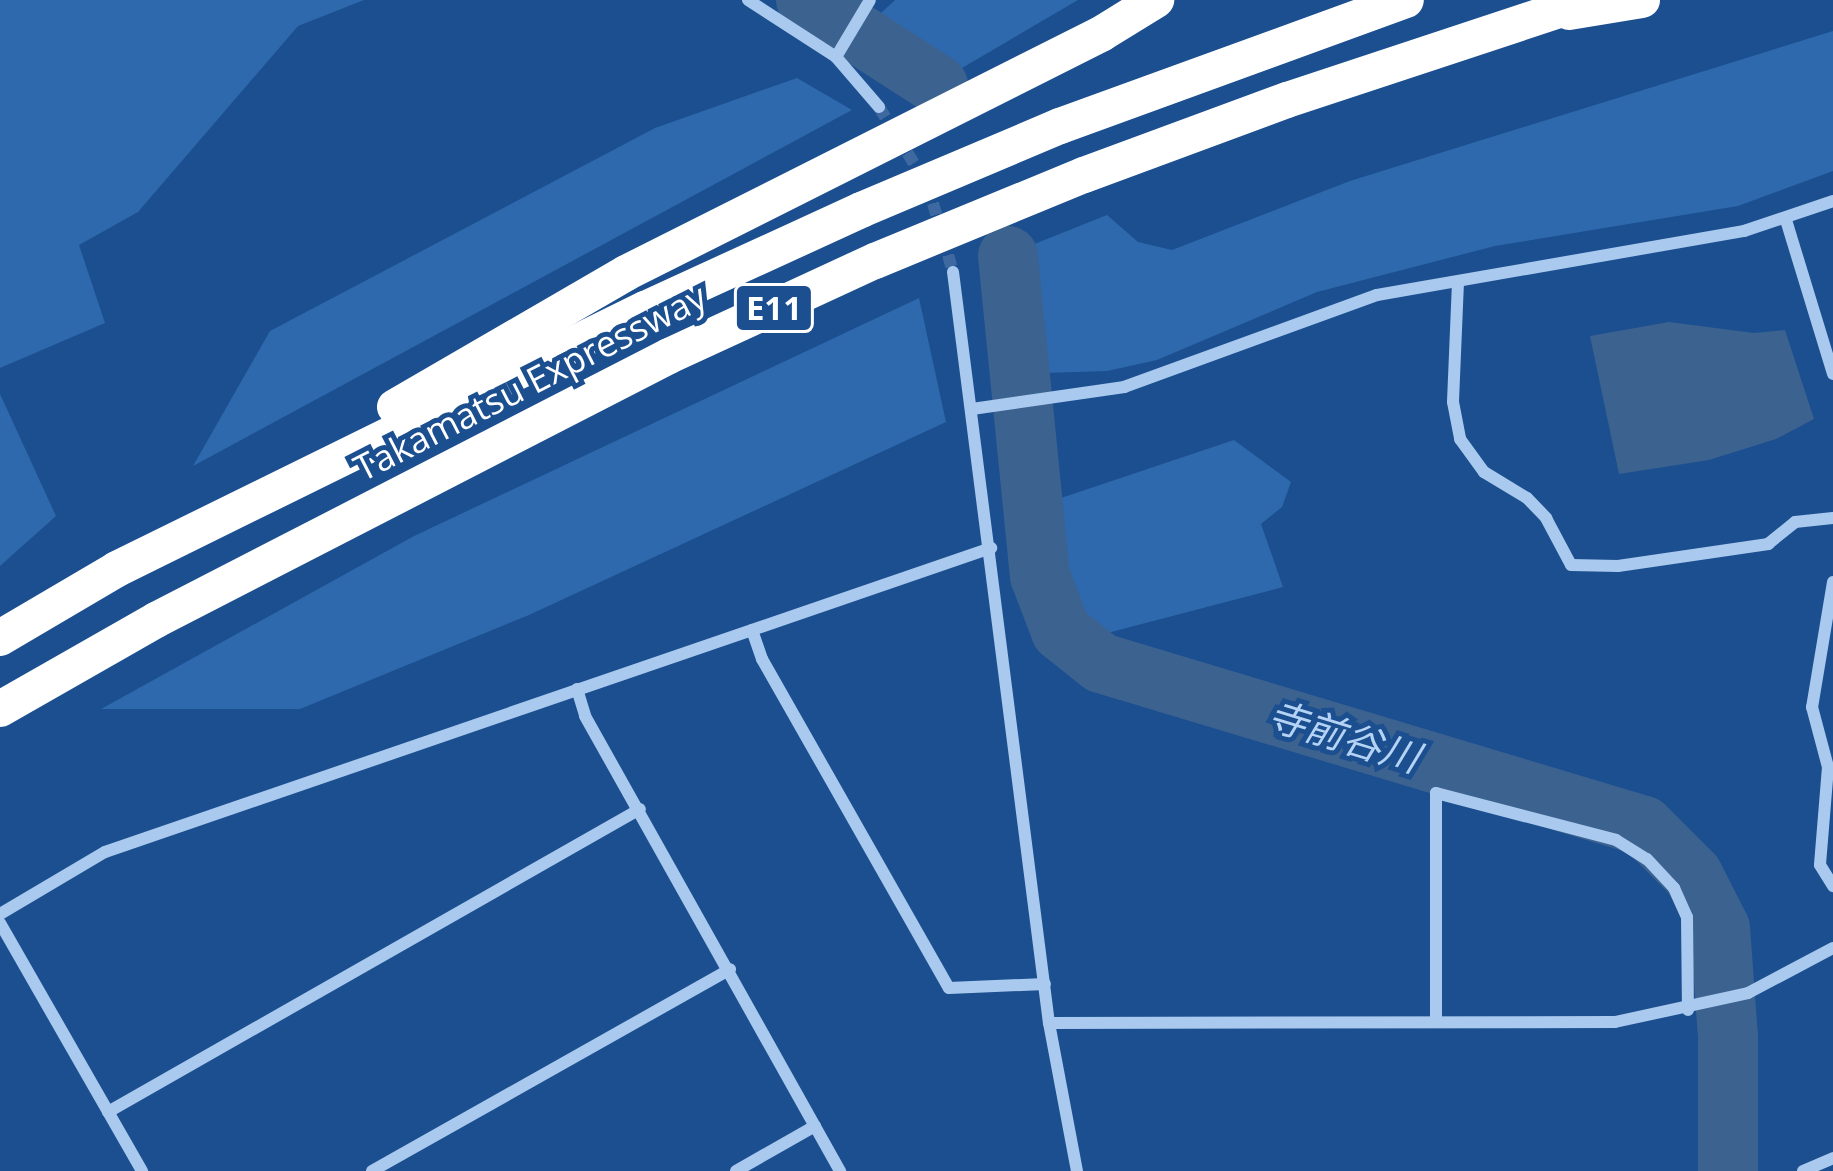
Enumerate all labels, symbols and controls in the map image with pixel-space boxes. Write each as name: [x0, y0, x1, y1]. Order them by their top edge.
street label: Takamatsu Expressway: [347, 274, 713, 490]
road number: E11: [732, 281, 816, 335]
water label: 寺前谷川: [1263, 691, 1425, 781]

